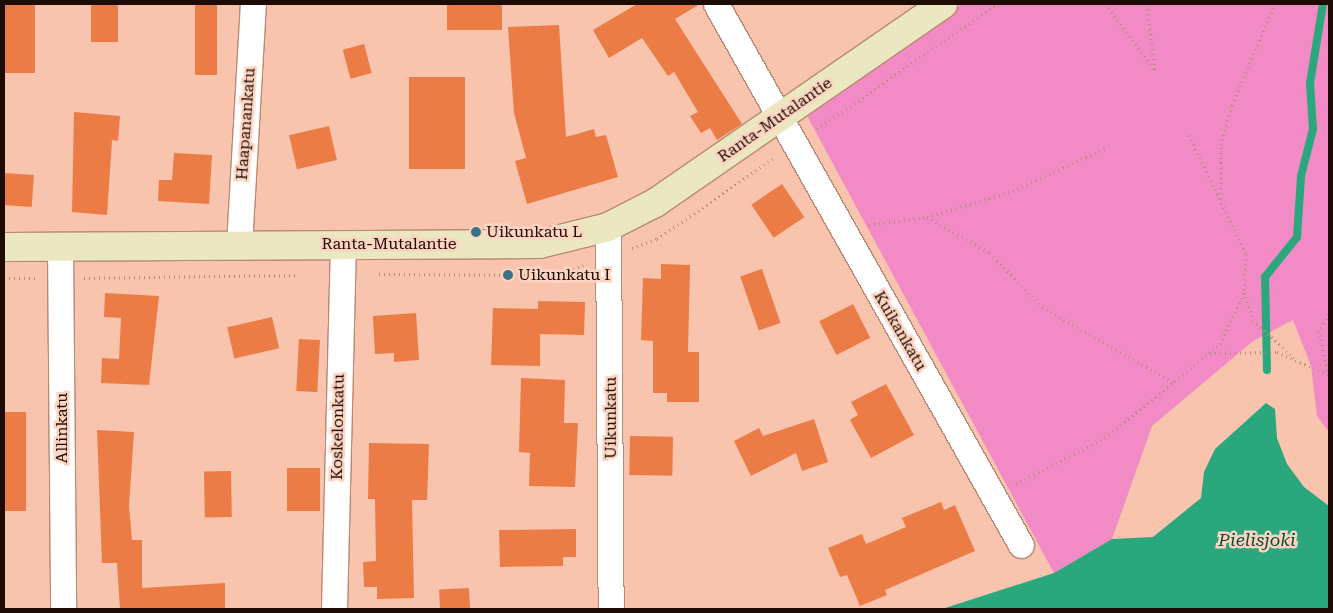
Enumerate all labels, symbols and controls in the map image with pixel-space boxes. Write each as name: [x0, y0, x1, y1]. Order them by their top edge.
street label: Haapanankatu: [233, 67, 259, 181]
street label: Ranta-Mutalantie: [714, 73, 836, 167]
place label: Uikunkatu L: [486, 222, 582, 242]
marker: Uikunkatu L: [470, 226, 482, 238]
street label: Ranta-Mutalantie: [321, 234, 457, 254]
place label: Uikunkatu I: [518, 265, 610, 285]
marker: Uikunkatu I: [502, 269, 514, 281]
street label: Kuikankatu: [870, 288, 930, 374]
street label: Koskelonkatu: [327, 374, 349, 480]
street label: Uikunkatu: [601, 377, 621, 459]
street label: Allinkatu: [52, 393, 72, 463]
water label: Pielisjoki: [1218, 529, 1296, 551]

